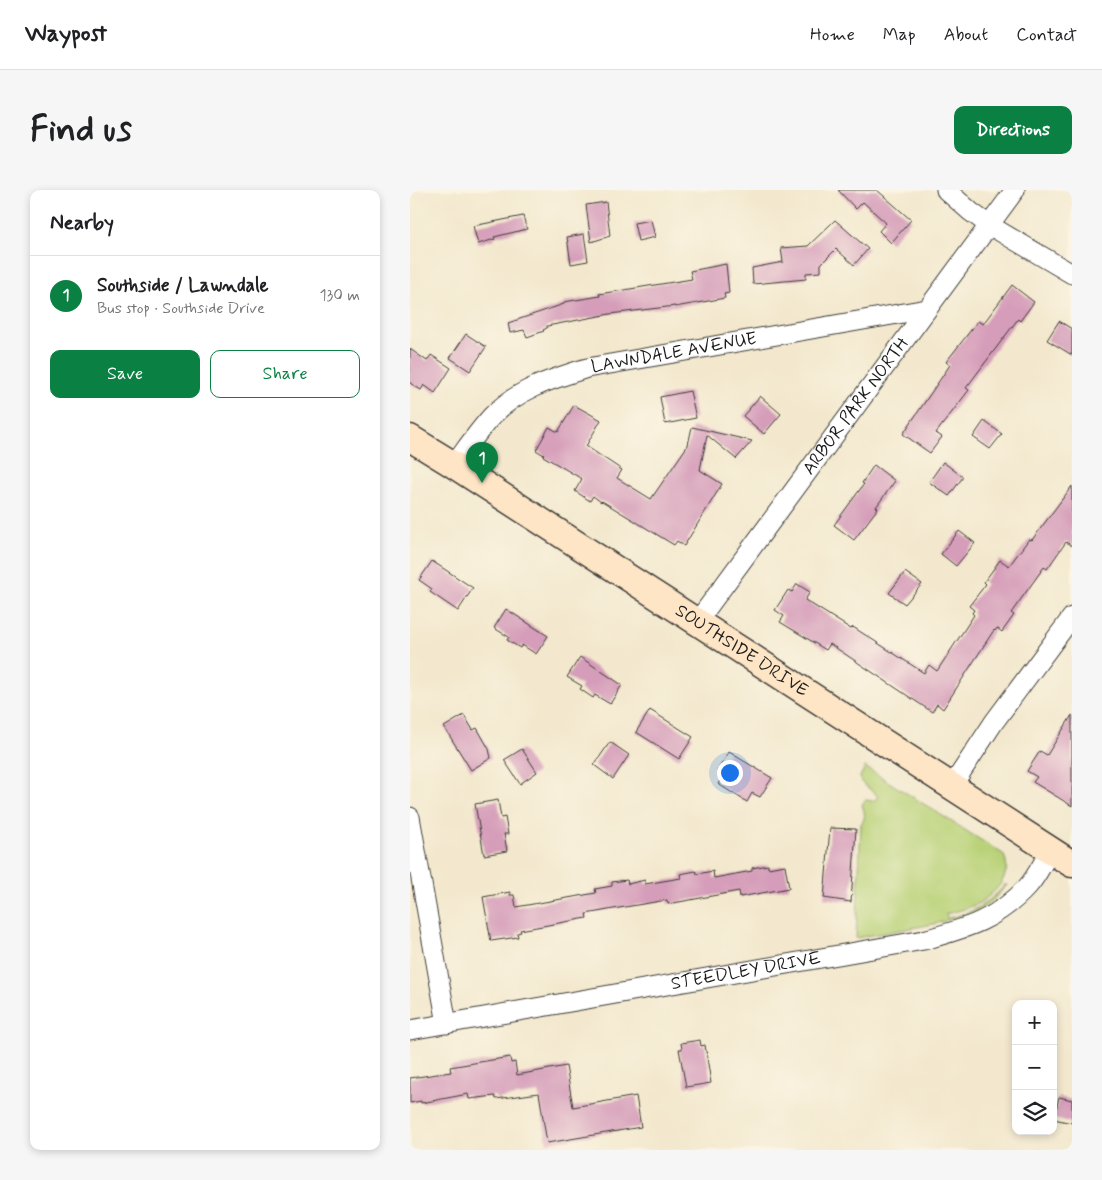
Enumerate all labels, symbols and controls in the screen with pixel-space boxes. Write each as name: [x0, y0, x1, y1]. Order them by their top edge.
text: Waypost: [25, 19, 107, 50]
text: Home: [810, 23, 855, 47]
text: Map: [883, 23, 916, 47]
text: About: [944, 23, 988, 47]
text: Contact: [1016, 23, 1077, 47]
button: Directions: [954, 106, 1072, 154]
text: Find us: [30, 107, 132, 153]
text: Nearby: [50, 209, 114, 237]
text: Southside / Lawndale: [97, 273, 269, 298]
text: 1: [62, 285, 70, 306]
text: 130 m: [319, 285, 360, 306]
text: Bus stop · Southside Drive: [97, 298, 265, 319]
street label: LAWNDALE AVENUE: [589, 327, 759, 379]
street label: ARBOR PARK NORTH: [797, 332, 915, 480]
button: Save: [50, 350, 200, 398]
button: Share: [210, 350, 360, 398]
pin: 1: [466, 442, 498, 483]
street label: SOUTHSIDE DRIVE: [670, 599, 813, 703]
your location: [717, 760, 743, 786]
street label: STEEDLEY DRIVE: [669, 946, 823, 996]
map controls: [1012, 1000, 1057, 1135]
button: +: [1012, 1000, 1057, 1045]
button: −: [1012, 1045, 1057, 1090]
button: layers: [1012, 1090, 1057, 1135]

